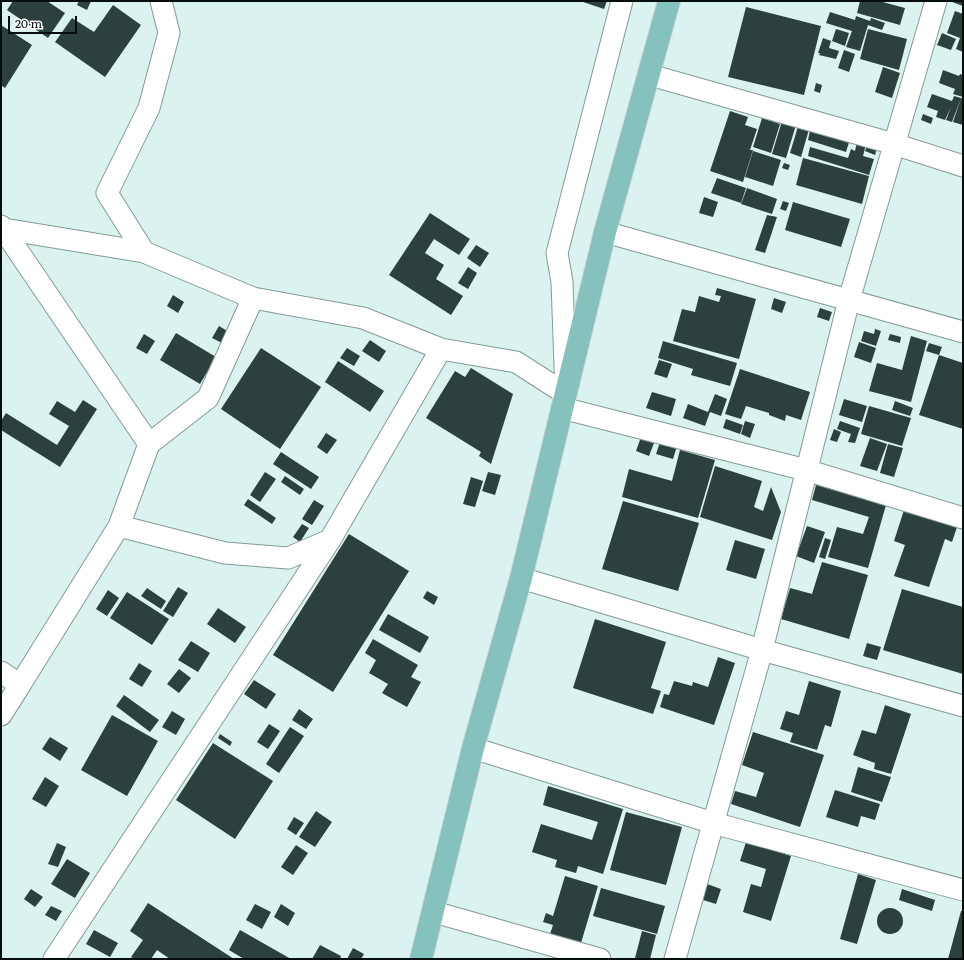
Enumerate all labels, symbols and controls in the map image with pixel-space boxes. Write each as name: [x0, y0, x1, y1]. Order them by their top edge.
scale bar: [10, 8, 79, 34]
text: 20 m: [15, 14, 42, 32]

